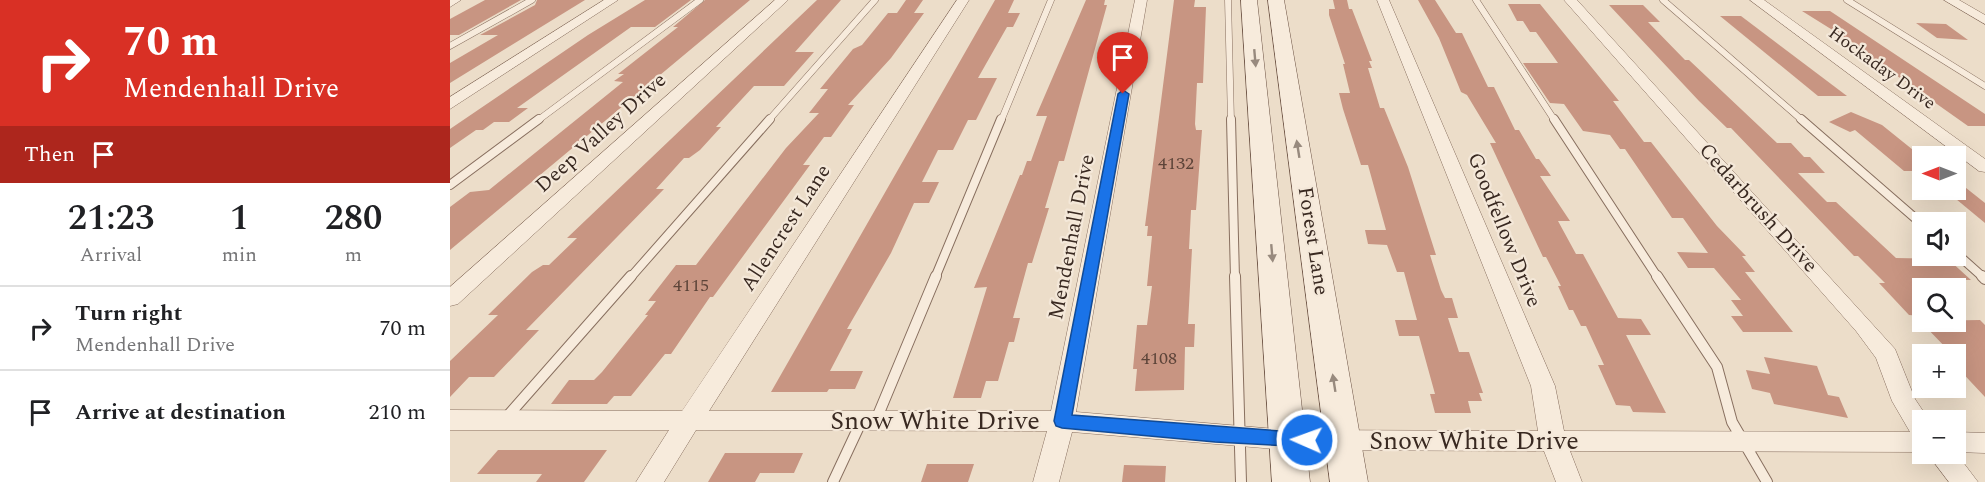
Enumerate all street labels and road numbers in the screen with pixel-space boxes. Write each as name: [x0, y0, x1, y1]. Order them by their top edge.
street label: Hockaday Drive: [1822, 20, 1942, 116]
street label: Deep Valley Drive: [528, 65, 674, 201]
street label: Cedarbrush Drive: [1691, 136, 1825, 280]
street label: Goodfellow Drive: [1458, 148, 1550, 312]
street label: Mendenhall Drive: [1040, 152, 1104, 322]
street label: Allencrest Lane: [733, 158, 839, 298]
street label: Forest Lane: [1289, 184, 1337, 298]
street label: Snow White Drive: [830, 401, 1040, 441]
street label: Snow White Drive: [1369, 421, 1579, 461]

